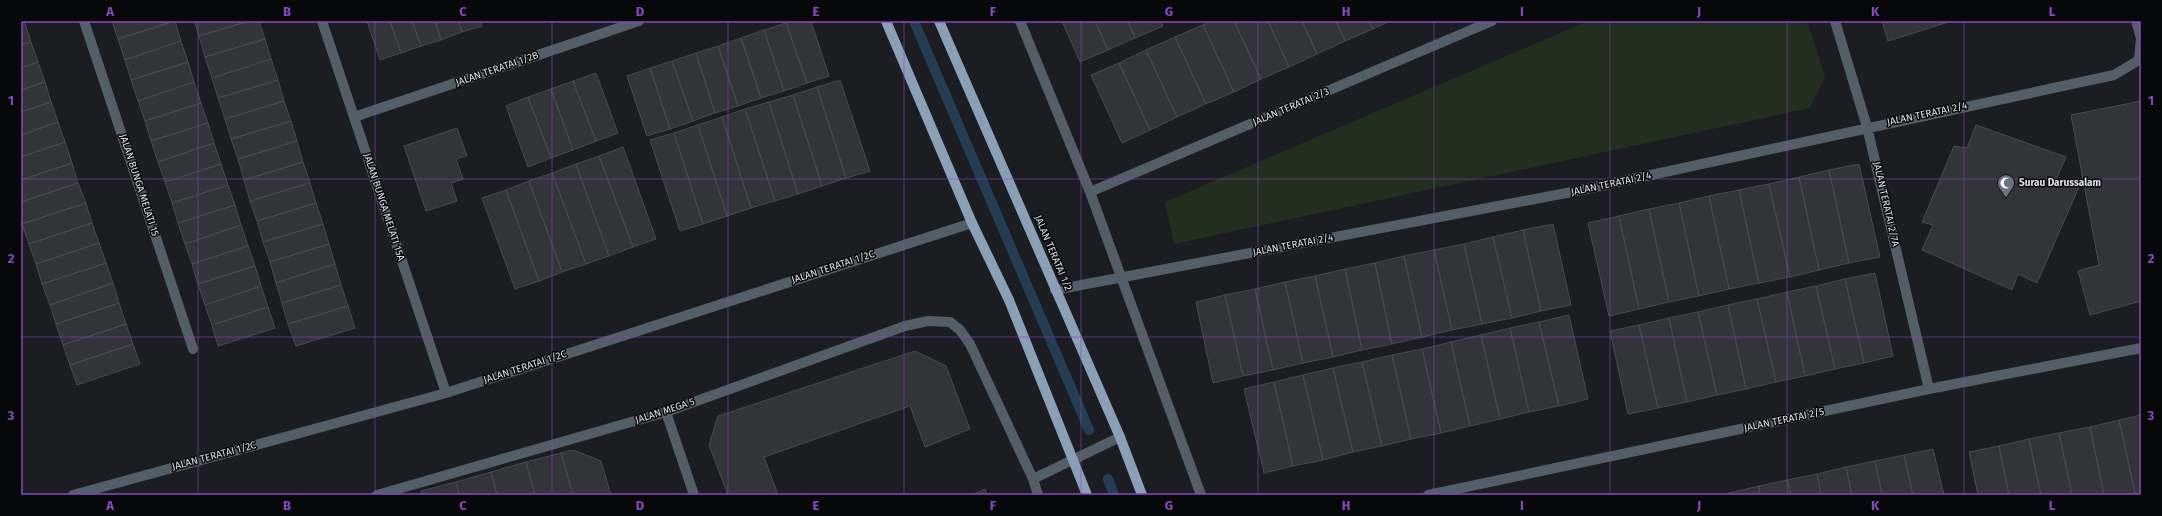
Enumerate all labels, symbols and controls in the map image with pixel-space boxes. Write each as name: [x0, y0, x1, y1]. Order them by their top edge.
text: A: [105, 4, 114, 19]
text: B: [283, 4, 291, 19]
text: C: [459, 4, 467, 19]
text: D: [636, 4, 645, 19]
text: E: [813, 4, 820, 19]
text: F: [990, 4, 997, 19]
text: G: [1165, 4, 1173, 19]
text: H: [1342, 4, 1350, 19]
text: I: [1520, 4, 1524, 19]
text: J: [1696, 4, 1701, 19]
text: K: [1871, 4, 1880, 19]
text: L: [2049, 4, 2056, 19]
street label: JALAN TERATAI 1/2B: [454, 49, 540, 89]
street label: JALAN TERATAI 2/3: [1251, 86, 1331, 128]
text: 1: [8, 93, 14, 108]
text: 1: [2148, 93, 2154, 108]
street label: JALAN TERATAI 2/4: [1886, 99, 1969, 128]
street label: JALAN BUNGA MELATI 15: [117, 132, 161, 238]
street label: JALAN BUNGA MELATI 15A: [361, 152, 407, 263]
street label: JALAN TERATAI 2/7A: [1870, 160, 1902, 248]
street label: JALAN TERATAI 2/4: [1570, 169, 1653, 198]
mosque icon: Surau Darussalam: [1996, 173, 2016, 198]
place label: Surau Darussalam: [2019, 177, 2101, 189]
street label: JALAN TERATAI 1/2: [1032, 213, 1074, 293]
street label: JALAN TERATAI 2/4: [1252, 231, 1335, 259]
street label: JALAN TERATAI 1/2C: [790, 248, 876, 286]
text: 2: [8, 251, 15, 266]
text: 2: [2148, 251, 2155, 266]
street label: JALAN TERATAI 1/2C: [482, 348, 568, 386]
street label: JALAN MEGA 5: [634, 396, 696, 426]
street label: JALAN TERATAI 2/5: [1743, 406, 1825, 434]
text: 3: [7, 408, 15, 423]
text: 3: [2147, 408, 2155, 423]
street label: JALAN TERATAI 1/2C: [171, 439, 258, 473]
text: A: [105, 498, 114, 513]
text: B: [283, 498, 291, 513]
text: C: [459, 498, 467, 513]
text: D: [636, 498, 645, 513]
text: E: [813, 498, 820, 513]
text: F: [990, 498, 997, 513]
text: G: [1165, 498, 1173, 513]
text: H: [1342, 498, 1350, 513]
text: I: [1520, 498, 1524, 513]
text: J: [1696, 498, 1701, 513]
text: K: [1871, 498, 1880, 513]
text: L: [2049, 498, 2056, 513]

